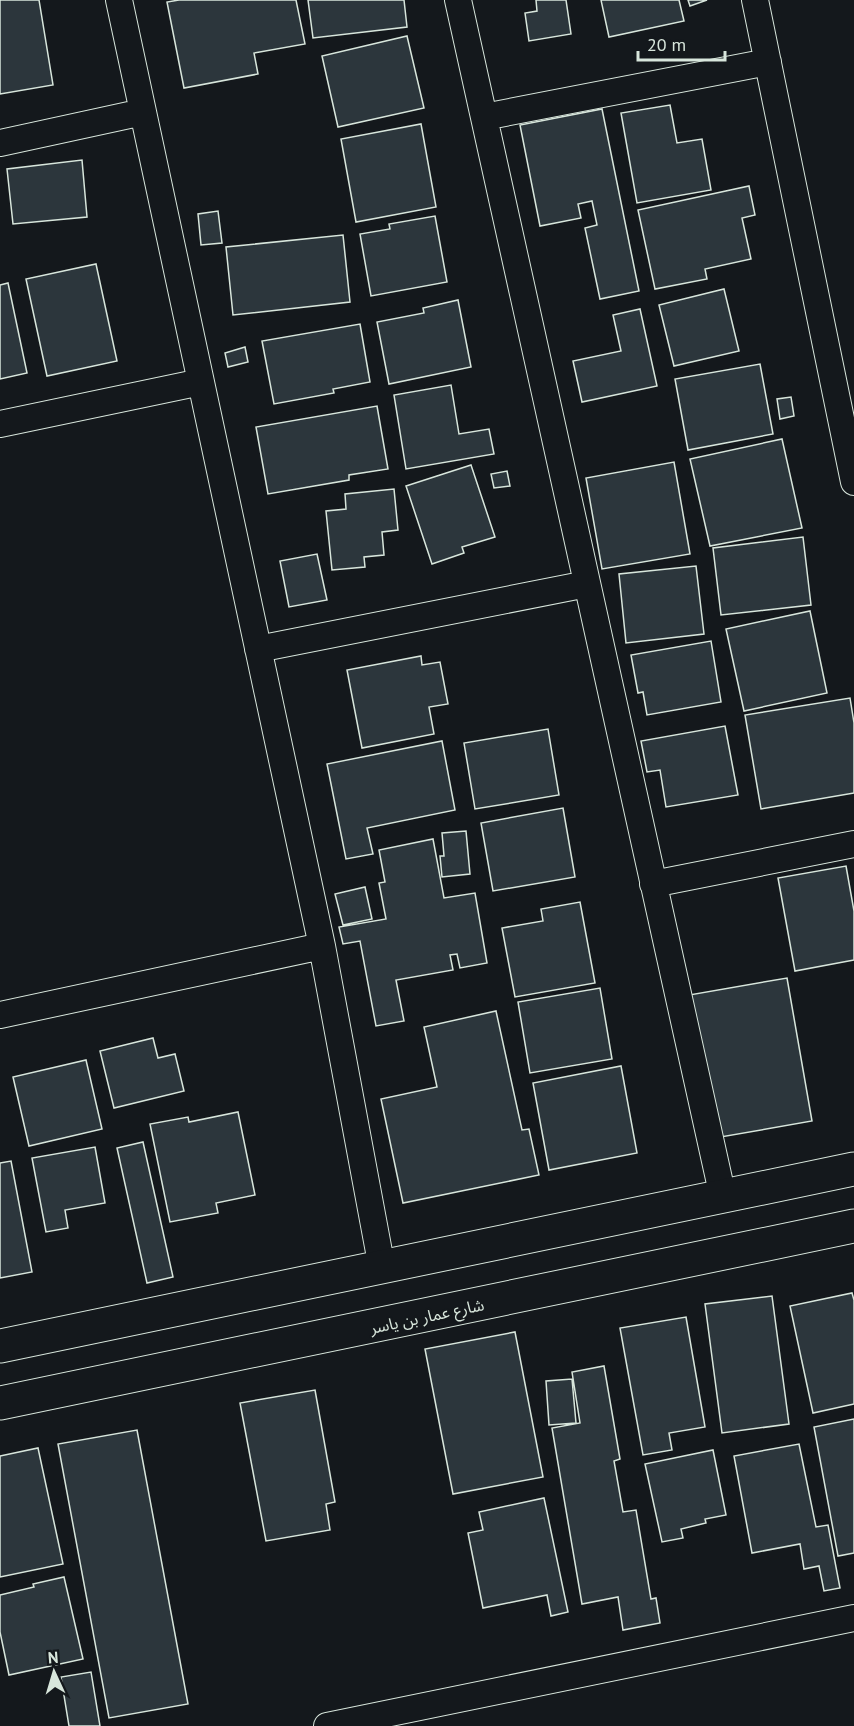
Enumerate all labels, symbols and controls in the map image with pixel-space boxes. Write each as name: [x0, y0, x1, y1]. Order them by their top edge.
scale bar: [638, 24, 725, 62]
text: 20 m: [647, 33, 686, 56]
street label: شارع عمار بن ياسر: [367, 1294, 487, 1341]
north arrow: [24, 1642, 84, 1702]
text: N: [47, 1647, 59, 1667]

